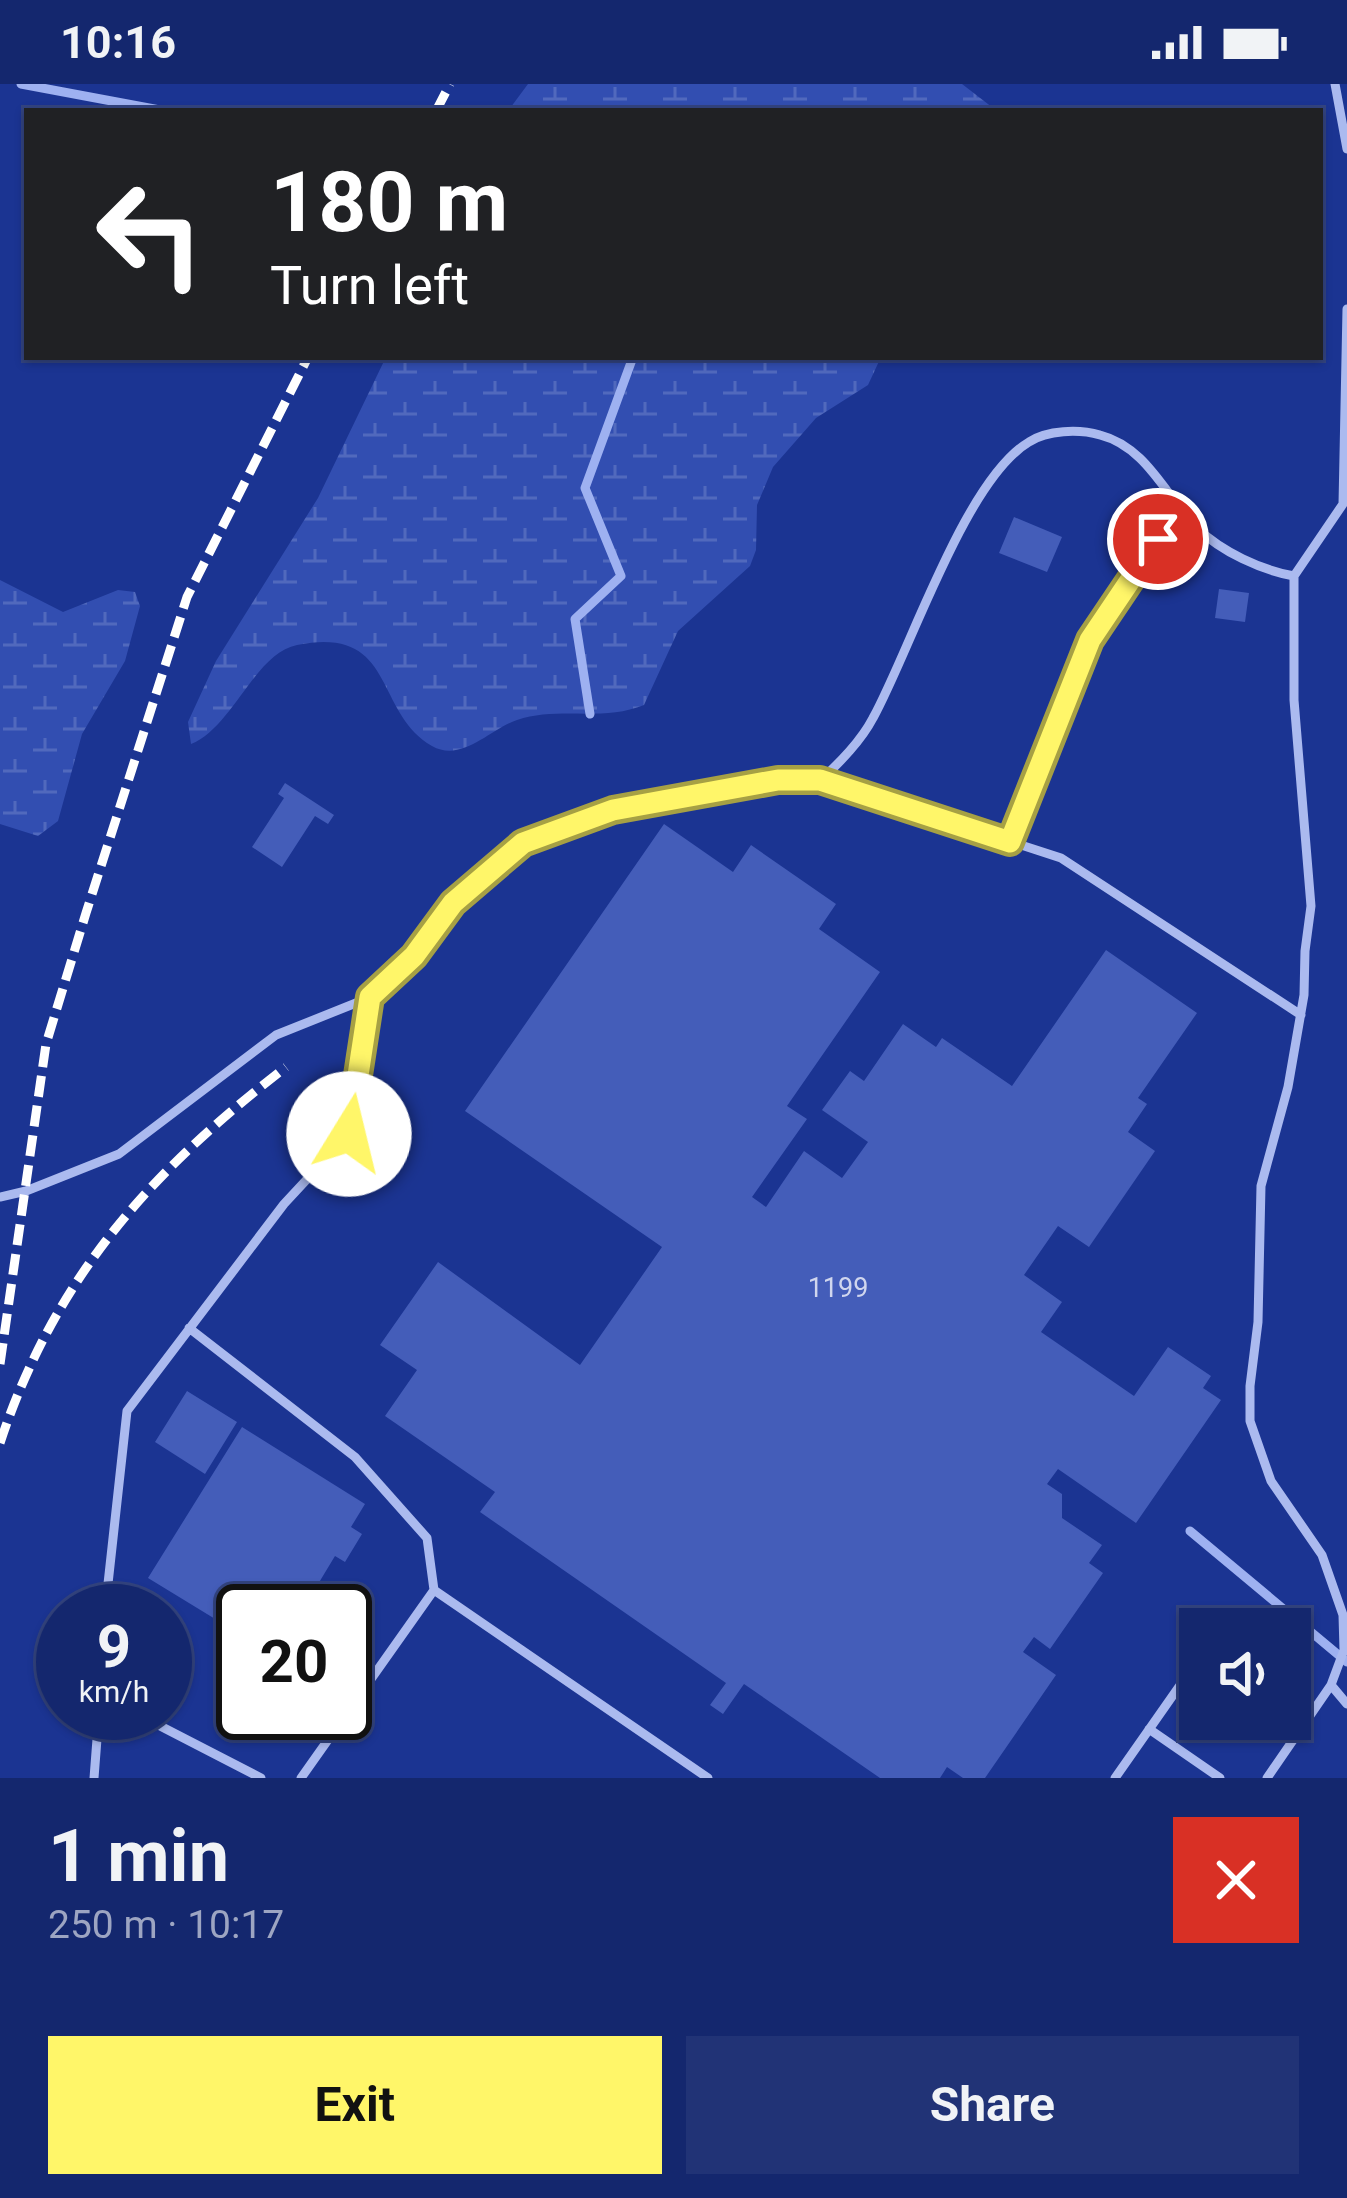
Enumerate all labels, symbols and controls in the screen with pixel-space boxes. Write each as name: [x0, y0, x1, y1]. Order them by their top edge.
text: 10:16: [60, 16, 176, 69]
text: 180 m: [270, 153, 508, 252]
icon: left: [72, 156, 228, 312]
text: Turn left: [270, 254, 469, 317]
pin: [1107, 488, 1209, 590]
icon: arrive: [1125, 506, 1191, 572]
position arrow: [286, 1071, 412, 1197]
house number: 1199: [808, 1272, 868, 1304]
speed limit sign: 20: [216, 1584, 372, 1740]
map controls: [1179, 1608, 1311, 1740]
button: sound: [1179, 1608, 1311, 1740]
text: 9: [97, 1611, 131, 1682]
text: km/h: [79, 1674, 149, 1709]
text: 1 min: [48, 1814, 229, 1899]
button: close: [1173, 1817, 1299, 1943]
text: 250 m · 10:17: [48, 1902, 284, 1948]
button: Exit: [48, 2036, 662, 2174]
button: Share: [686, 2036, 1299, 2174]

